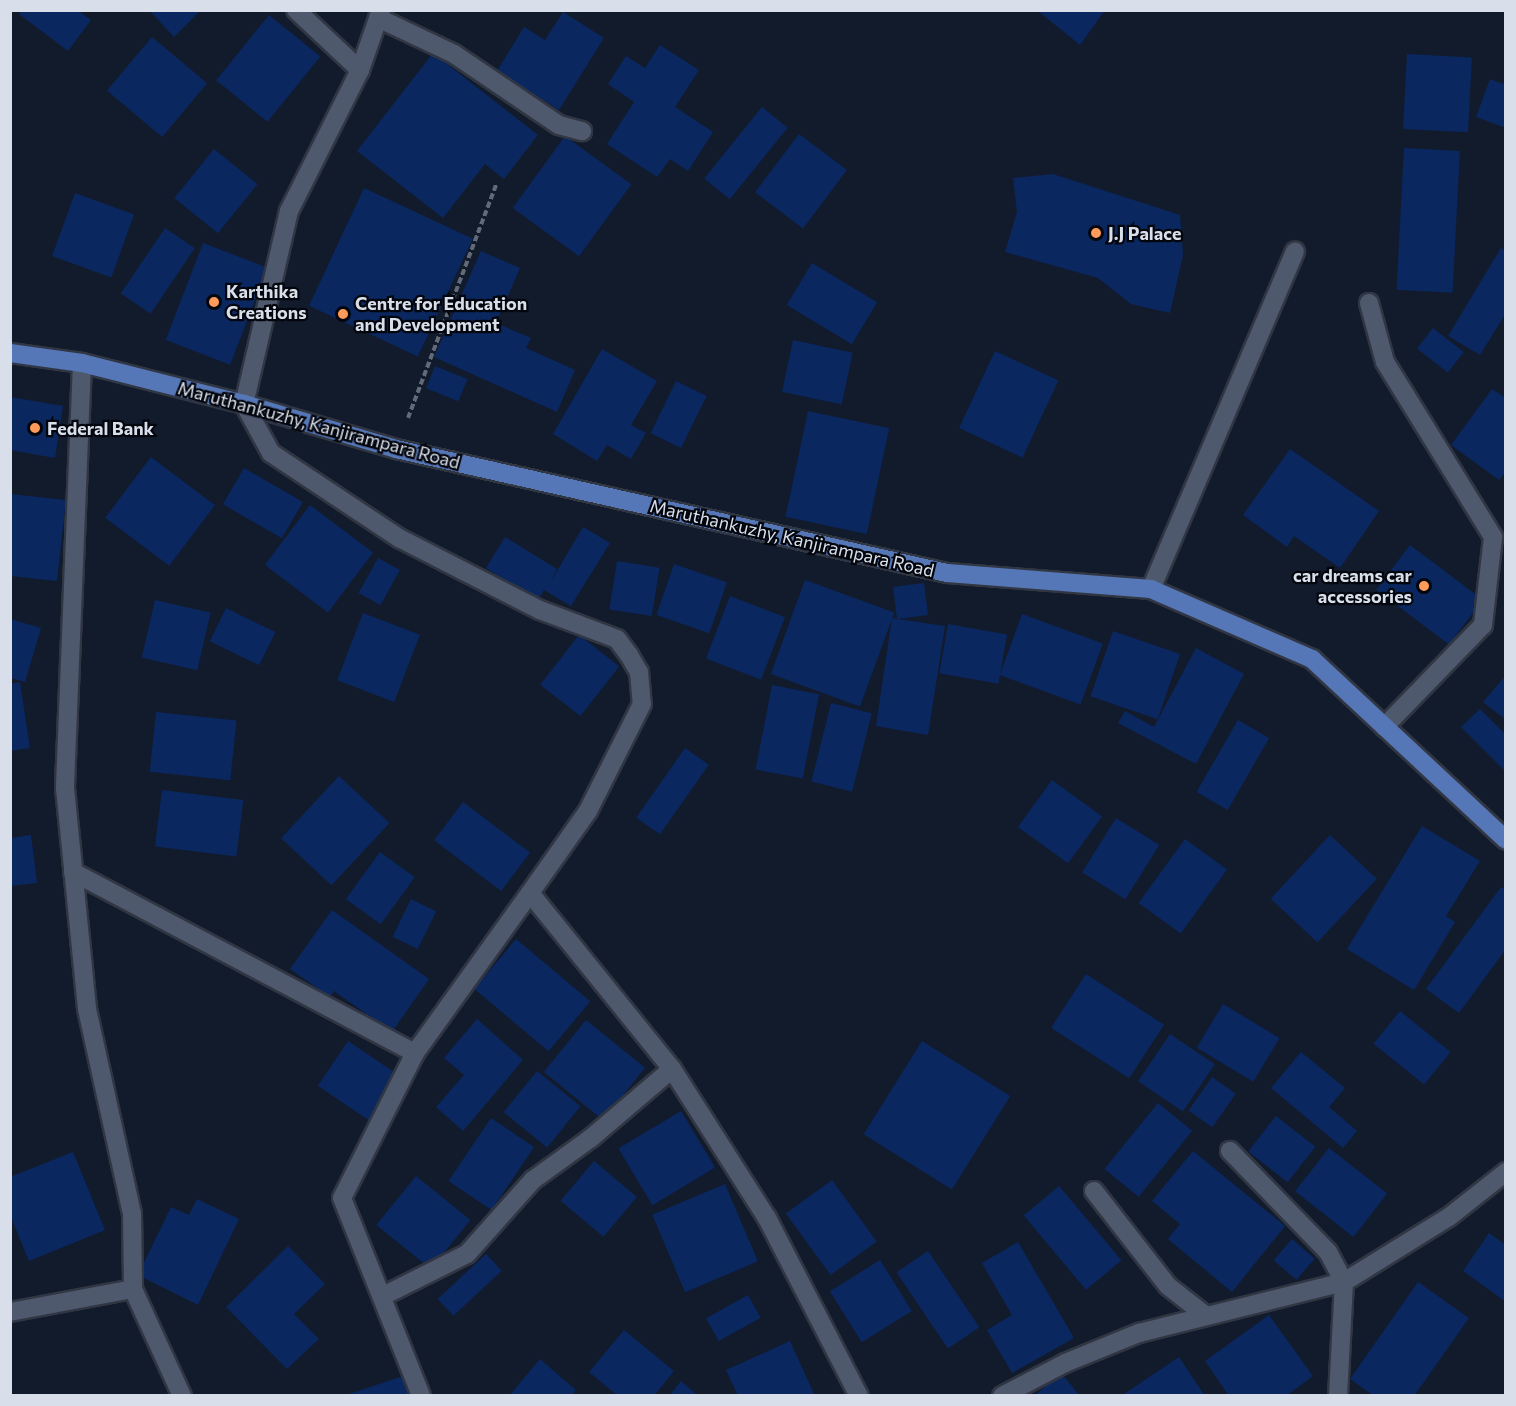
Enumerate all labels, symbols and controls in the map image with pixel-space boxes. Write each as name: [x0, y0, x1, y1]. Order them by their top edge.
place label: J.J Palace: [1108, 222, 1181, 244]
marker: J.J Palace: [1089, 226, 1103, 240]
place label: Karthika Creations: [226, 281, 307, 324]
place label: Centre for Education and Development: [355, 293, 527, 336]
marker: Karthika Creations: [207, 295, 221, 309]
marker: Centre for Education and Development: [336, 307, 350, 321]
street label: Maruthankuzhy, Kanjirampara Road: [176, 377, 462, 473]
place label: Federal Bank: [47, 417, 154, 439]
marker: Federal Bank: [28, 421, 42, 435]
street label: Maruthankuzhy, Kanjirampara Road: [648, 495, 936, 581]
place label: car dreams car accessories: [1293, 565, 1412, 608]
marker: car dreams car accessories: [1417, 579, 1431, 593]

